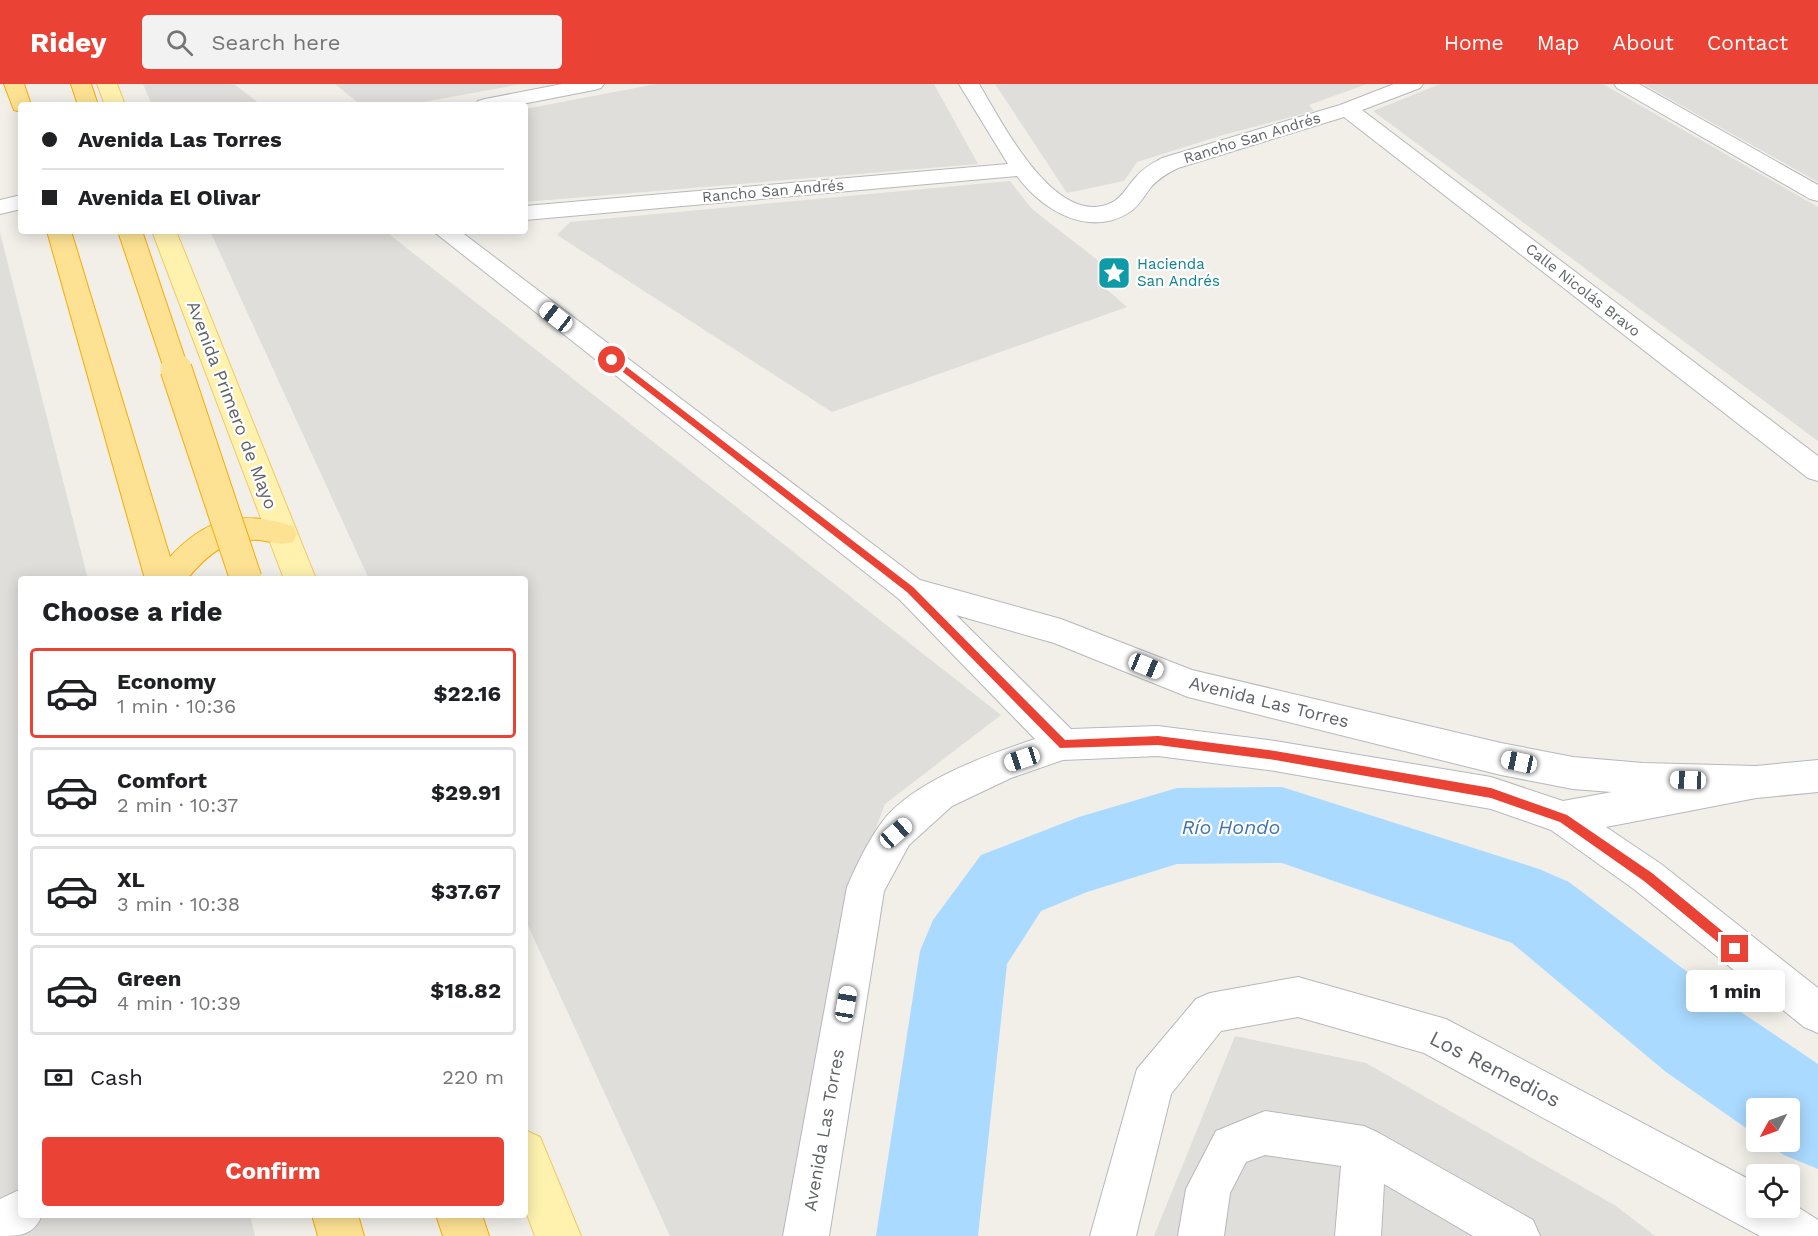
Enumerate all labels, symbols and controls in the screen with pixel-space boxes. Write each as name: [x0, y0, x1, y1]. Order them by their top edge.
search box: [142, 15, 562, 69]
text: Ridey: [30, 26, 106, 59]
icon: search: [163, 26, 196, 59]
text: Search here: [211, 30, 340, 55]
text: Home: [1444, 30, 1504, 55]
text: Map: [1537, 30, 1580, 55]
text: About: [1613, 30, 1674, 55]
text: Contact: [1707, 30, 1788, 55]
street label: Rancho San Andrés: [1181, 109, 1323, 167]
text: Avenida Las Torres: [78, 127, 282, 152]
street label: Rancho San Andrés: [701, 176, 845, 206]
text: Avenida El Olivar: [78, 185, 261, 210]
street label: Calle Nicolás Bravo: [1522, 240, 1644, 340]
place icon: Hacienda San Andrés: [1096, 255, 1132, 291]
place label: Hacienda San Andrés: [1137, 255, 1220, 290]
street label: Avenida Primero de Mayo: [183, 298, 282, 512]
car: [536, 299, 576, 335]
route start: [598, 346, 625, 373]
text: Choose a ride: [42, 596, 222, 628]
car: [1126, 651, 1166, 681]
icon: car: [45, 666, 99, 720]
text: Economy: [117, 669, 216, 694]
street label: Avenida Las Torres: [1187, 671, 1351, 732]
text: $22.16: [433, 681, 501, 706]
text: 1 min · 10:36: [117, 694, 236, 718]
car: [1002, 745, 1042, 773]
car: [1500, 749, 1538, 775]
icon: car: [45, 765, 99, 819]
text: Comfort: [117, 768, 207, 793]
car: [1670, 770, 1706, 790]
text: $29.91: [431, 780, 501, 805]
text: 2 min · 10:37: [117, 793, 238, 817]
car: [877, 814, 915, 852]
water label: Río Hondo: [1182, 815, 1280, 839]
icon: car: [45, 864, 99, 918]
text: XL: [117, 867, 145, 892]
text: $37.67: [431, 879, 501, 904]
text: 3 min · 10:38: [117, 892, 240, 916]
route end: [1721, 935, 1748, 962]
icon: car: [45, 963, 99, 1017]
text: Green: [117, 966, 181, 991]
callout: 1 min: [1686, 970, 1784, 1012]
text: $18.82: [430, 978, 501, 1003]
text: 1 min: [1710, 979, 1761, 1003]
car: [834, 985, 858, 1023]
text: 4 min · 10:39: [117, 991, 241, 1015]
street label: Los Remedios: [1426, 1025, 1565, 1112]
street label: Avenida Las Torres: [799, 1047, 848, 1213]
icon: cash: [42, 1061, 75, 1094]
text: Cash: [90, 1065, 143, 1090]
text: 220 m: [442, 1065, 504, 1089]
north arrow: [1746, 1098, 1800, 1152]
map controls: [1746, 1098, 1800, 1218]
button: Confirm: [42, 1137, 504, 1206]
button: locate: [1746, 1164, 1800, 1218]

